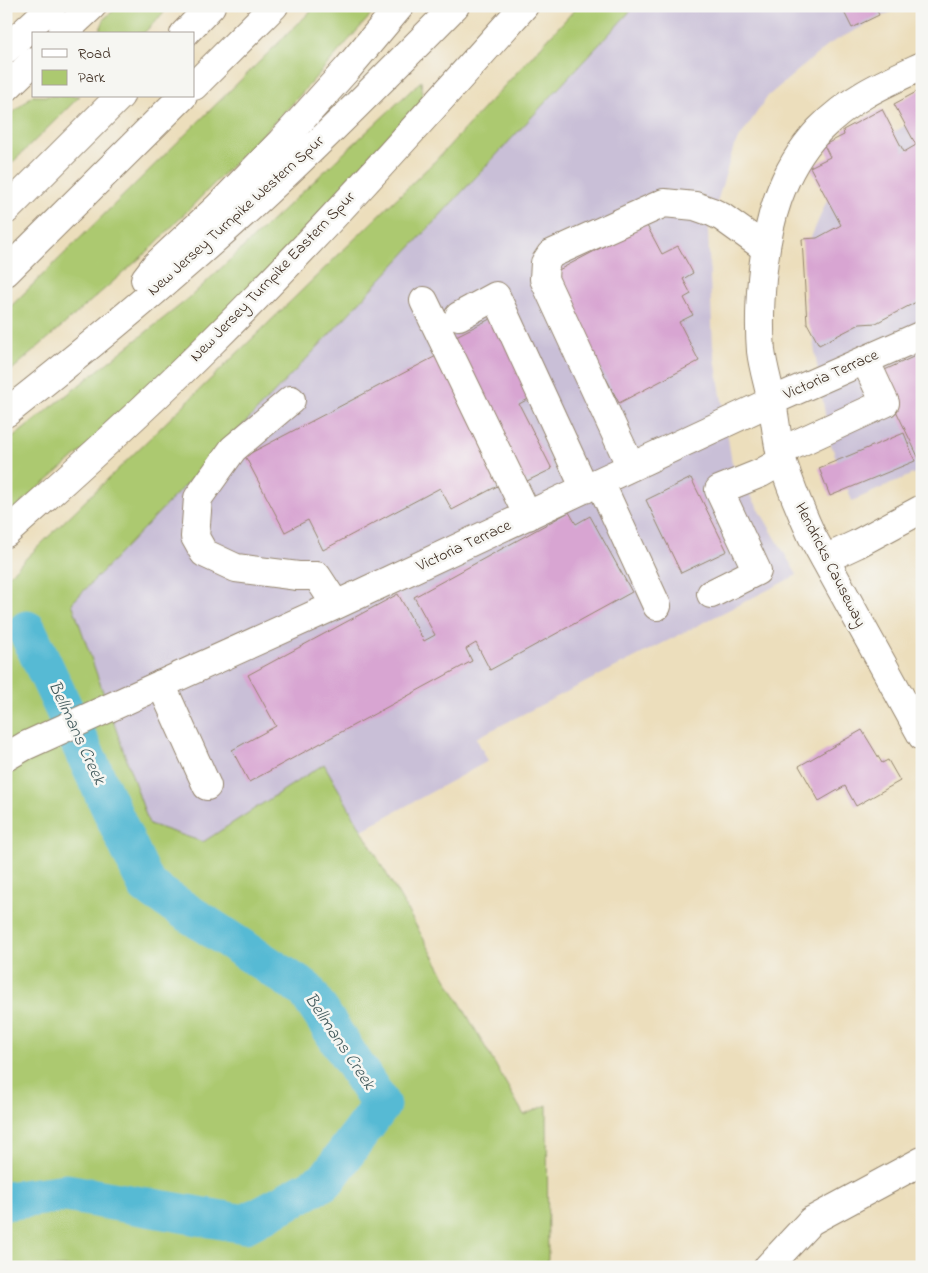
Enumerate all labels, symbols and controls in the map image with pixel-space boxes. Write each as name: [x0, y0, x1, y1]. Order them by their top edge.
legend: [32, 32, 195, 98]
text: Road: [78, 43, 111, 65]
text: Park: [78, 67, 106, 89]
street label: New Jersey Turnpike Western Spur: [142, 130, 330, 302]
street label: New Jersey Turnpike Eastern Spur: [185, 186, 361, 368]
street label: Victoria Terrace: [779, 343, 883, 407]
street label: Hendricks Causeway: [788, 498, 872, 632]
street label: Victoria Terrace: [412, 513, 516, 579]
water label: Bellmans Creek: [41, 677, 112, 790]
water label: Bellmans Creek: [297, 988, 382, 1097]

